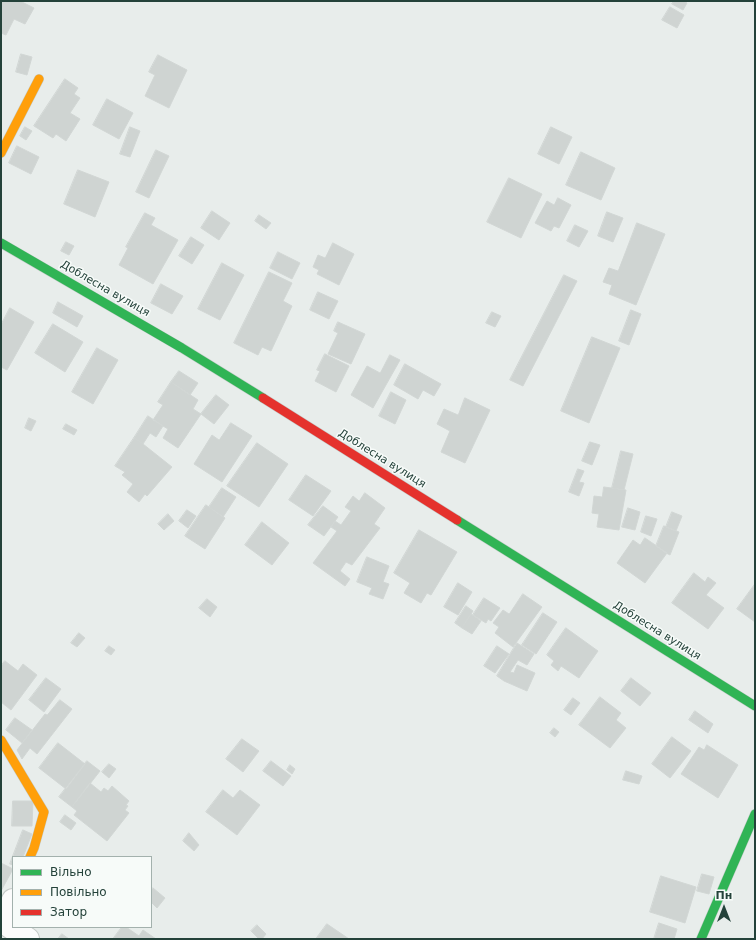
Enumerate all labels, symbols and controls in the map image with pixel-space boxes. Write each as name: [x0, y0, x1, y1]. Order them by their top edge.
street label: Доблесна вулиця: [58, 258, 152, 320]
street label: Доблесна вулиця: [336, 427, 428, 491]
street label: Доблесна вулиця: [611, 599, 703, 663]
legend: [12, 856, 152, 928]
text: Вільно: [50, 865, 92, 879]
text: Повільно: [50, 885, 107, 899]
north arrow: [704, 888, 744, 928]
text: Пн: [716, 889, 732, 902]
text: Затор: [50, 905, 87, 919]

